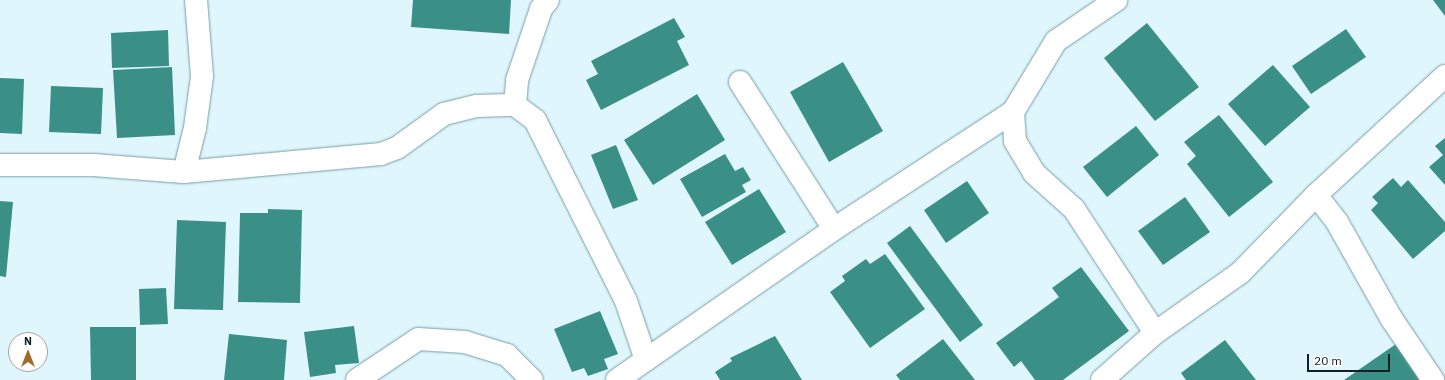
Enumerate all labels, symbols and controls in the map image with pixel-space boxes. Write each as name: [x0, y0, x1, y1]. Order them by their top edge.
north arrow: [8, 332, 48, 372]
text: N: [24, 334, 32, 348]
scale bar: [1309, 346, 1392, 372]
text: 20 m: [1314, 353, 1342, 368]

